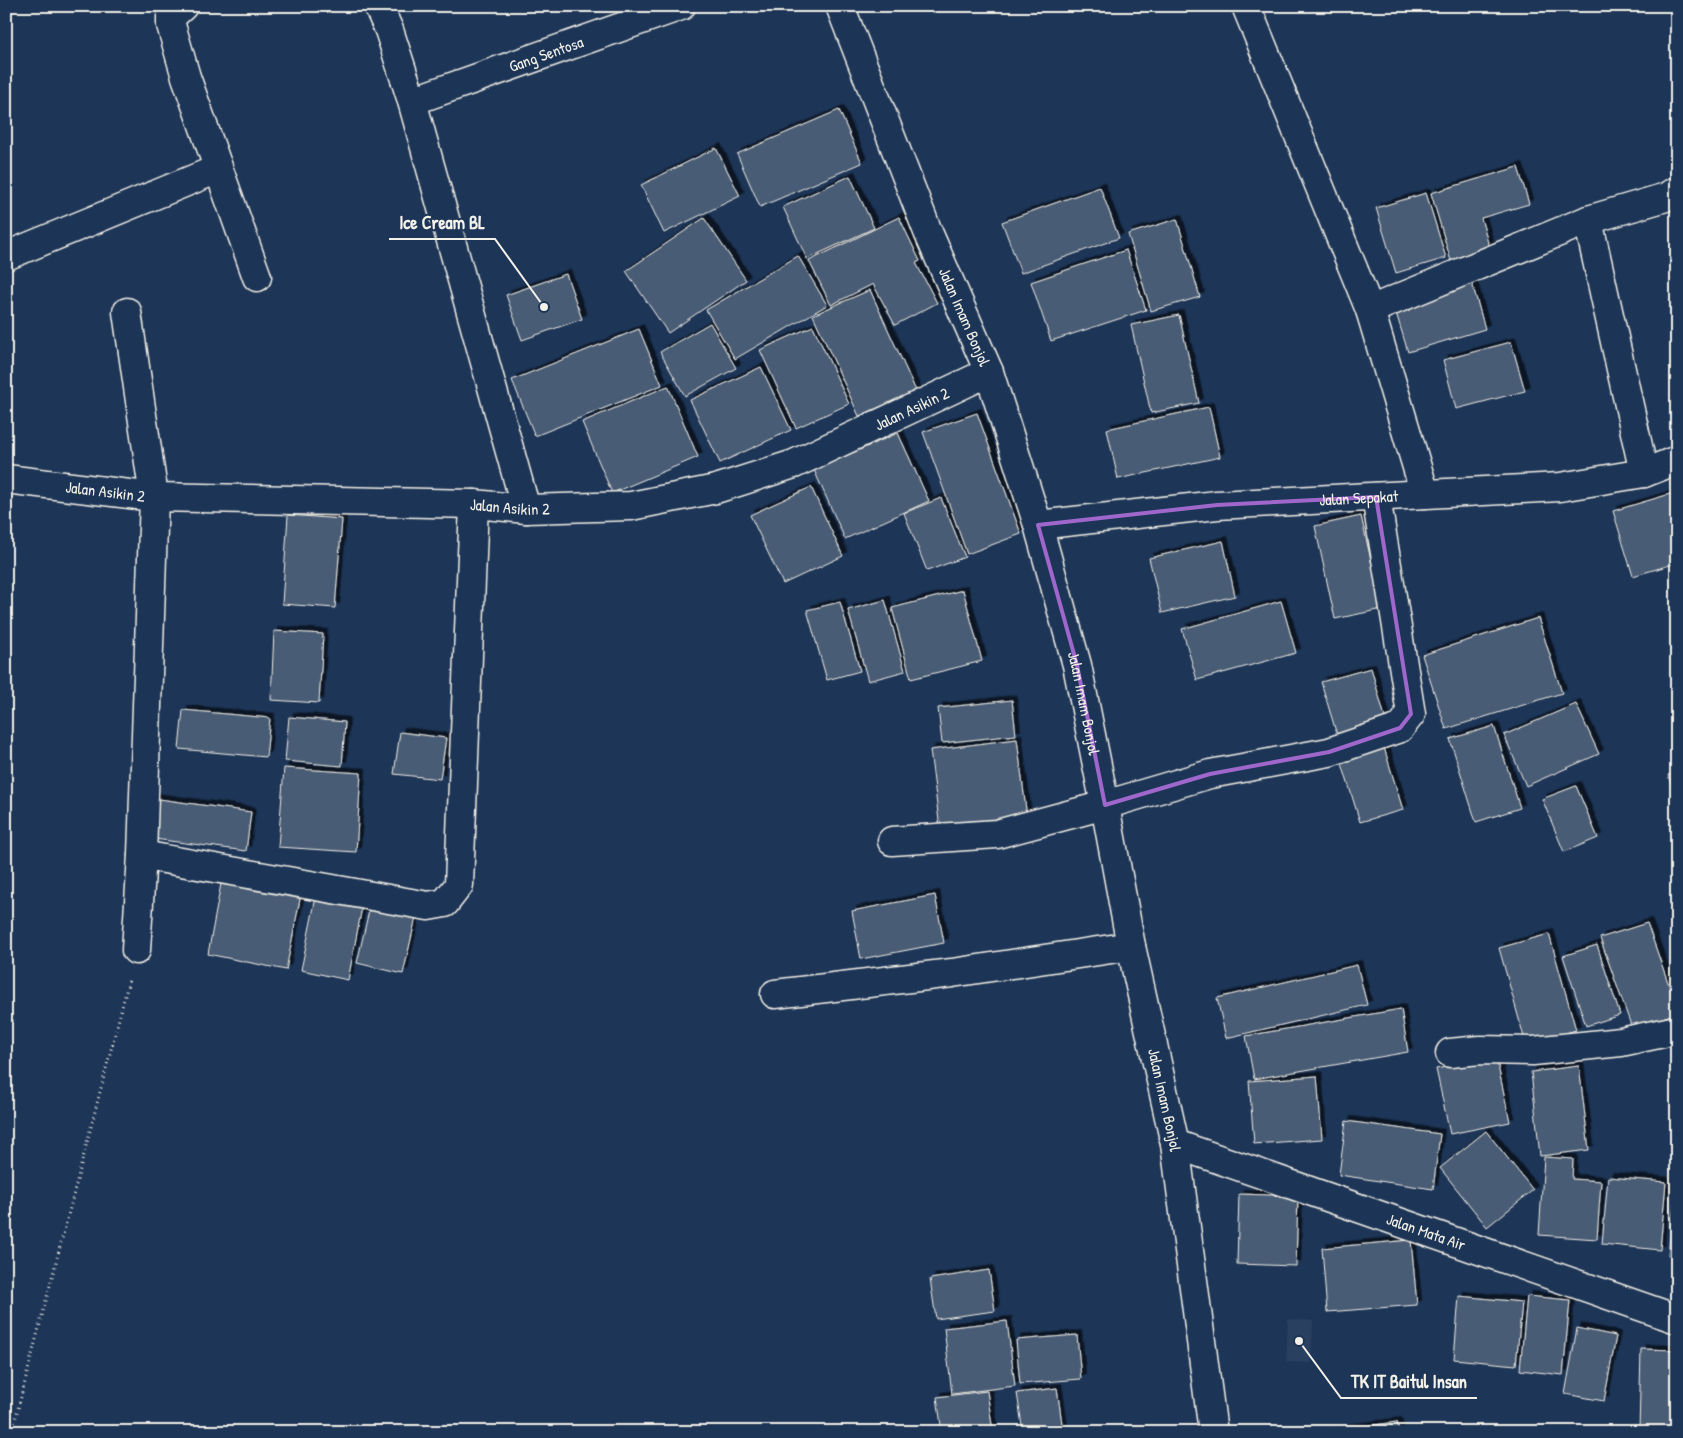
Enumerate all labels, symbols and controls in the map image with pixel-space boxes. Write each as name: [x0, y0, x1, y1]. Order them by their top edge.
street label: Gang Sentosa: [506, 30, 586, 77]
callout: Ice Cream BL: [389, 206, 495, 239]
text: Ice Cream BL: [399, 210, 485, 235]
street label: Jalan Imam Bonjol: [934, 264, 996, 370]
street label: Jalan Asikin 2: [871, 381, 953, 436]
street label: Jalan Asikin 2: [64, 475, 147, 507]
street label: Jalan Sepakat: [1319, 484, 1399, 511]
street label: Jalan Asikin 2: [470, 493, 550, 520]
street label: Jalan Imam Bonjol: [1063, 649, 1106, 758]
street label: Jalan Imam Bonjol: [1143, 1046, 1187, 1154]
street label: Jalan Mata Air: [1384, 1208, 1469, 1256]
callout: TK IT Baitul Insan: [1341, 1365, 1477, 1398]
text: TK IT Baitul Insan: [1350, 1369, 1467, 1394]

